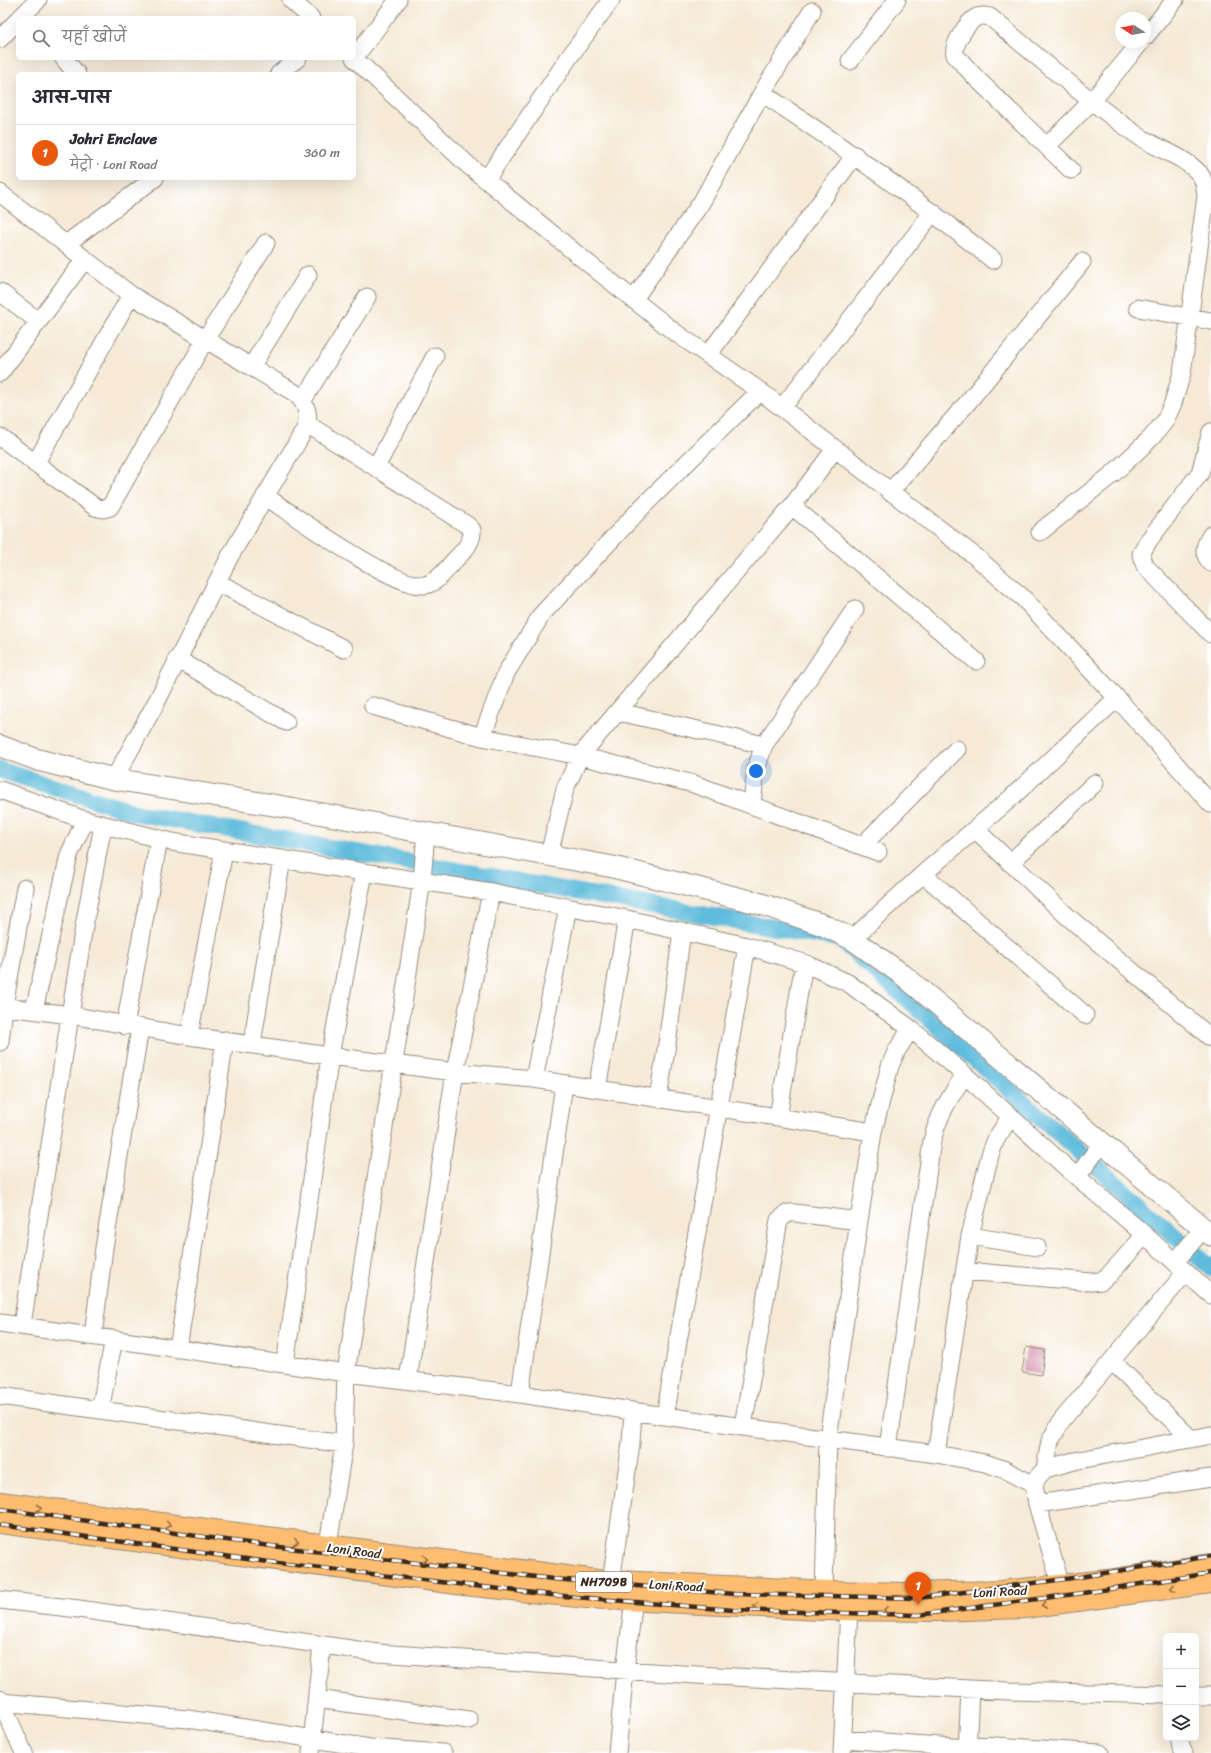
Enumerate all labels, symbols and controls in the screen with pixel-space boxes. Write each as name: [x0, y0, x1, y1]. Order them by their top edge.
north arrow: [1115, 12, 1151, 48]
search box: [16, 16, 356, 60]
text: यहाँ खोजें: [62, 24, 127, 50]
icon: search: [30, 27, 52, 49]
text: आस-पास: [32, 82, 111, 112]
text: Johri Enclave: [70, 126, 157, 152]
text: 1: [42, 141, 48, 164]
text: 360 m: [304, 141, 340, 164]
text: मेट्रो · Loni Road: [70, 153, 157, 176]
your location: [746, 761, 766, 781]
one-way arrow: [36, 1503, 42, 1512]
one-way arrow: [165, 1520, 171, 1529]
street label: Loni Road: [326, 1536, 383, 1565]
one-way arrow: [293, 1537, 300, 1546]
one-way arrow: [422, 1554, 428, 1563]
road number: NH709B: [576, 1572, 632, 1592]
pin: 1: [905, 1572, 931, 1605]
street label: Loni Road: [648, 1573, 705, 1598]
street label: Loni Road: [972, 1579, 1029, 1604]
one-way arrow: [1169, 1583, 1176, 1592]
one-way arrow: [1041, 1600, 1047, 1609]
one-way arrow: [753, 1601, 759, 1610]
one-way arrow: [883, 1605, 889, 1614]
map controls: [1163, 1633, 1199, 1741]
button: +: [1163, 1633, 1199, 1669]
button: −: [1163, 1669, 1199, 1705]
button: layers: [1163, 1705, 1199, 1741]

